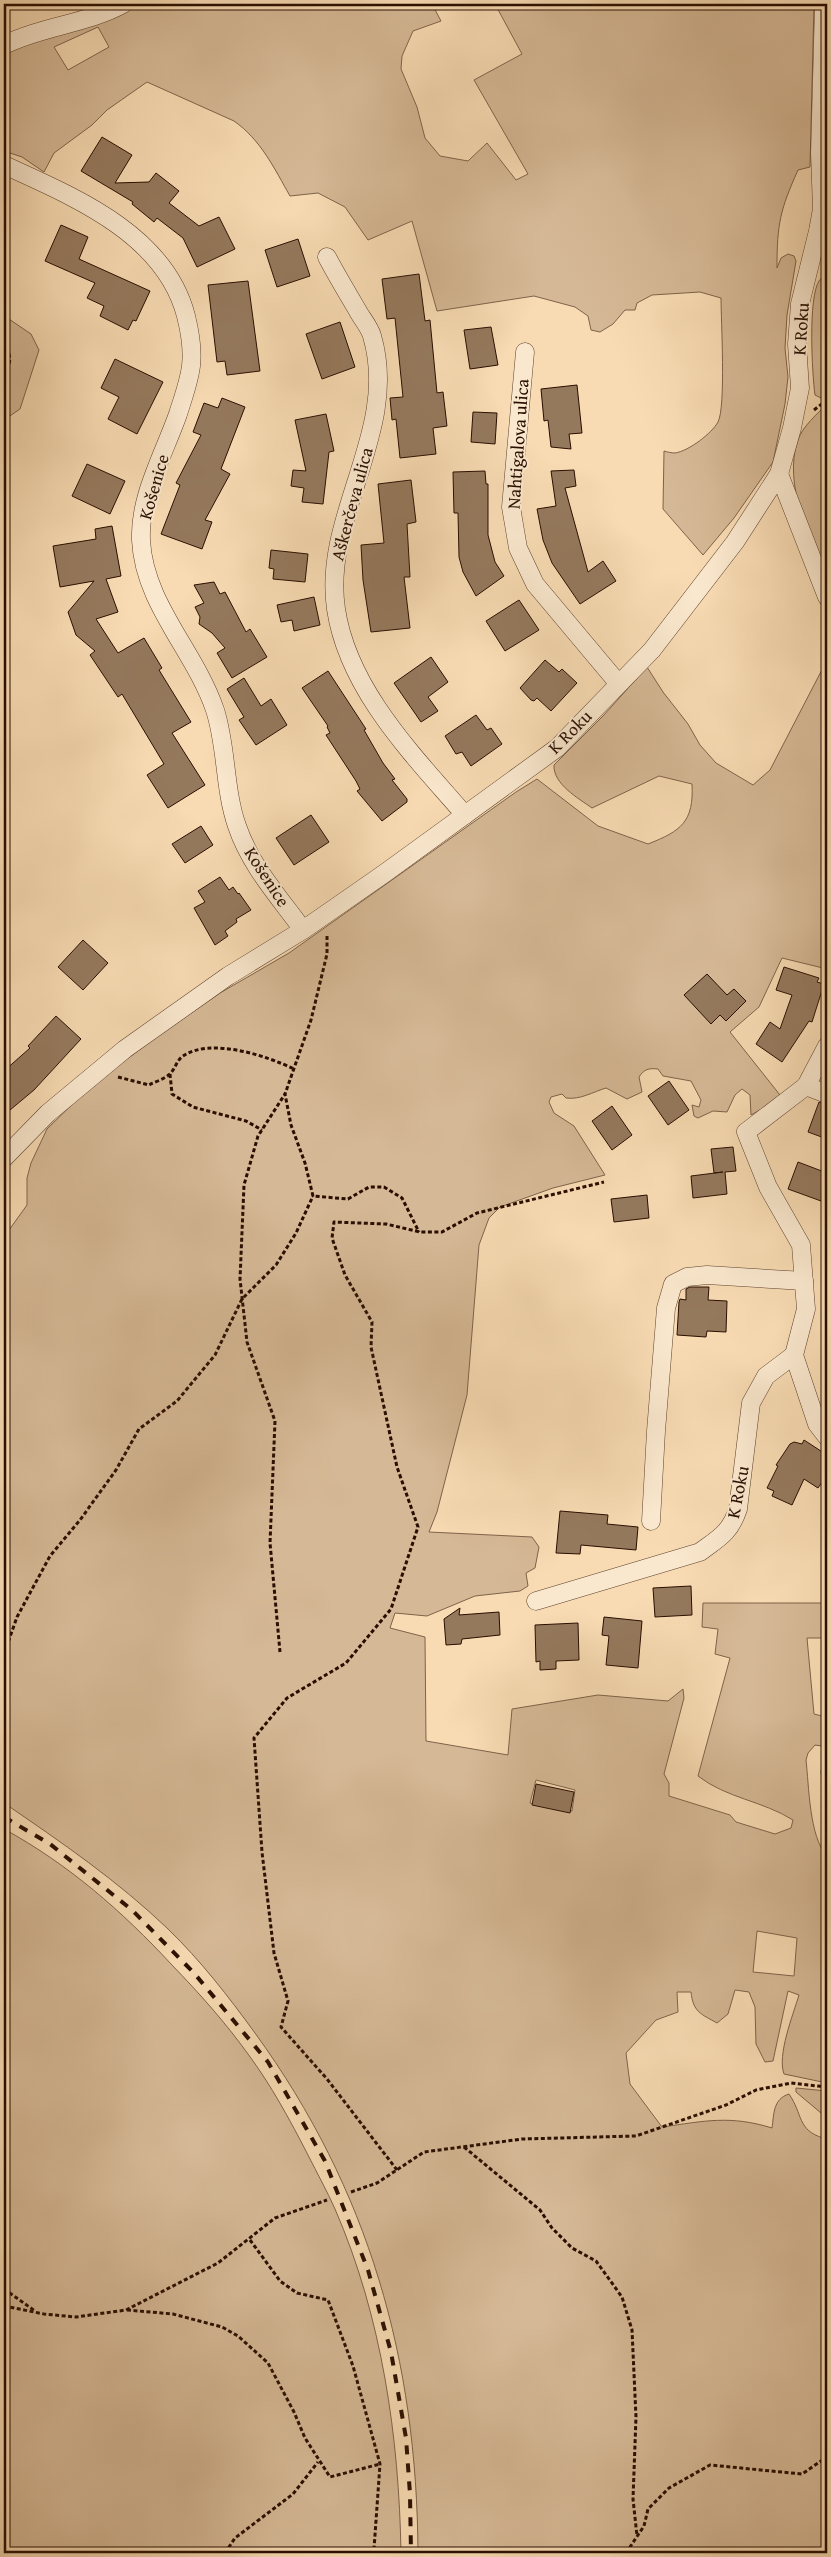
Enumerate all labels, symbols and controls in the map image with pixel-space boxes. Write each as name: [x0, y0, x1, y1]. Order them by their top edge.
street label: K Roku: [785, 301, 816, 356]
street label: Nahtigalova ulica: [499, 377, 536, 510]
street label: Aškerčeva ulica: [323, 444, 380, 564]
street label: Košenice: [131, 451, 176, 523]
street label: K Roku: [541, 703, 598, 760]
street label: Košenice: [238, 841, 297, 912]
street label: K Roku: [719, 1463, 756, 1521]

